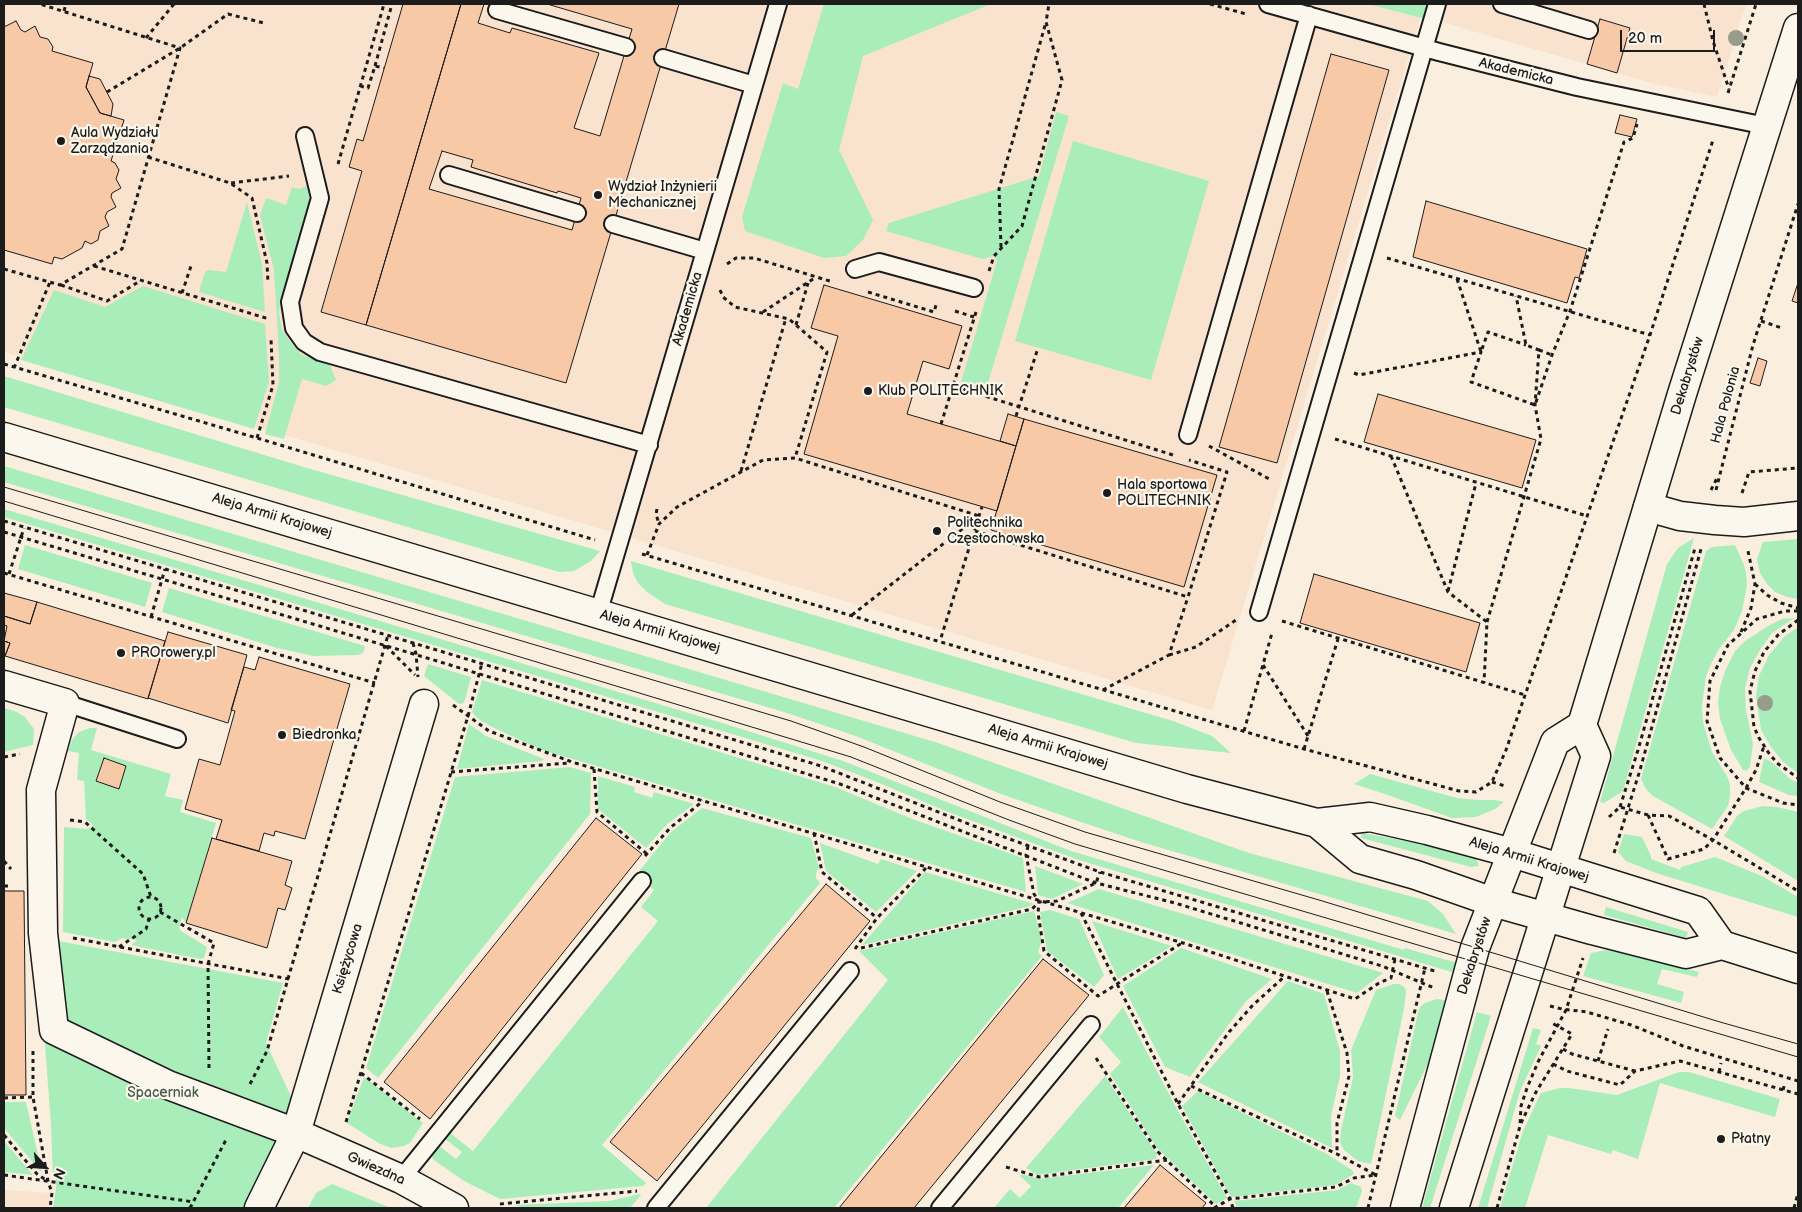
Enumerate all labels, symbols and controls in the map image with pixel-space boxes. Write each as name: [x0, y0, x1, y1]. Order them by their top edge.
scale bar: [1622, 20, 1717, 52]
text: 20 m: [1628, 29, 1662, 48]
street label: Akademicka: [1477, 55, 1555, 89]
place label: Aula Wydziału Zarządzania: [71, 125, 159, 158]
marker: Aula Wydziału Zarządzania: [55, 135, 67, 147]
place label: Wydział Inżynierii Mechanicznej: [608, 179, 717, 212]
marker: Wydział Inżynierii Mechanicznej: [592, 189, 604, 201]
street label: Akademicka: [669, 270, 707, 348]
street label: Dekabrystów: [1668, 335, 1708, 417]
street label: Hala Polonia: [1708, 365, 1744, 445]
place label: Klub POLITECHNIK: [878, 383, 1003, 399]
marker: Klub POLITECHNIK: [862, 385, 874, 397]
place label: Hala sportowa POLITECHNIK: [1117, 477, 1210, 510]
marker: Hala sportowa POLITECHNIK: [1101, 487, 1113, 499]
street label: Aleja Armii Krajowej: [210, 490, 334, 542]
place label: Politechnika Częstochowska: [947, 515, 1044, 548]
marker: Politechnika Częstochowska: [931, 525, 943, 537]
street label: Aleja Armii Krajowej: [598, 607, 722, 657]
place label: PROrowery.pl: [131, 645, 216, 661]
marker: PROrowery.pl: [115, 647, 127, 659]
street label: Aleja Armii Krajowej: [986, 721, 1110, 773]
place label: Biedronka: [292, 727, 356, 743]
marker: Biedronka: [276, 729, 288, 741]
street label: Aleja Armii Krajowej: [1467, 834, 1591, 886]
street label: Dekabrystów: [1455, 915, 1495, 997]
street label: Księżycowa: [329, 922, 367, 996]
park label: Spacerniak: [127, 1085, 199, 1101]
place label: Płatny: [1731, 1131, 1771, 1147]
marker: Płatny: [1715, 1133, 1727, 1145]
north arrow: [20, 1142, 70, 1192]
street label: Gwiezdna: [344, 1149, 408, 1189]
text: N: [49, 1165, 69, 1182]

